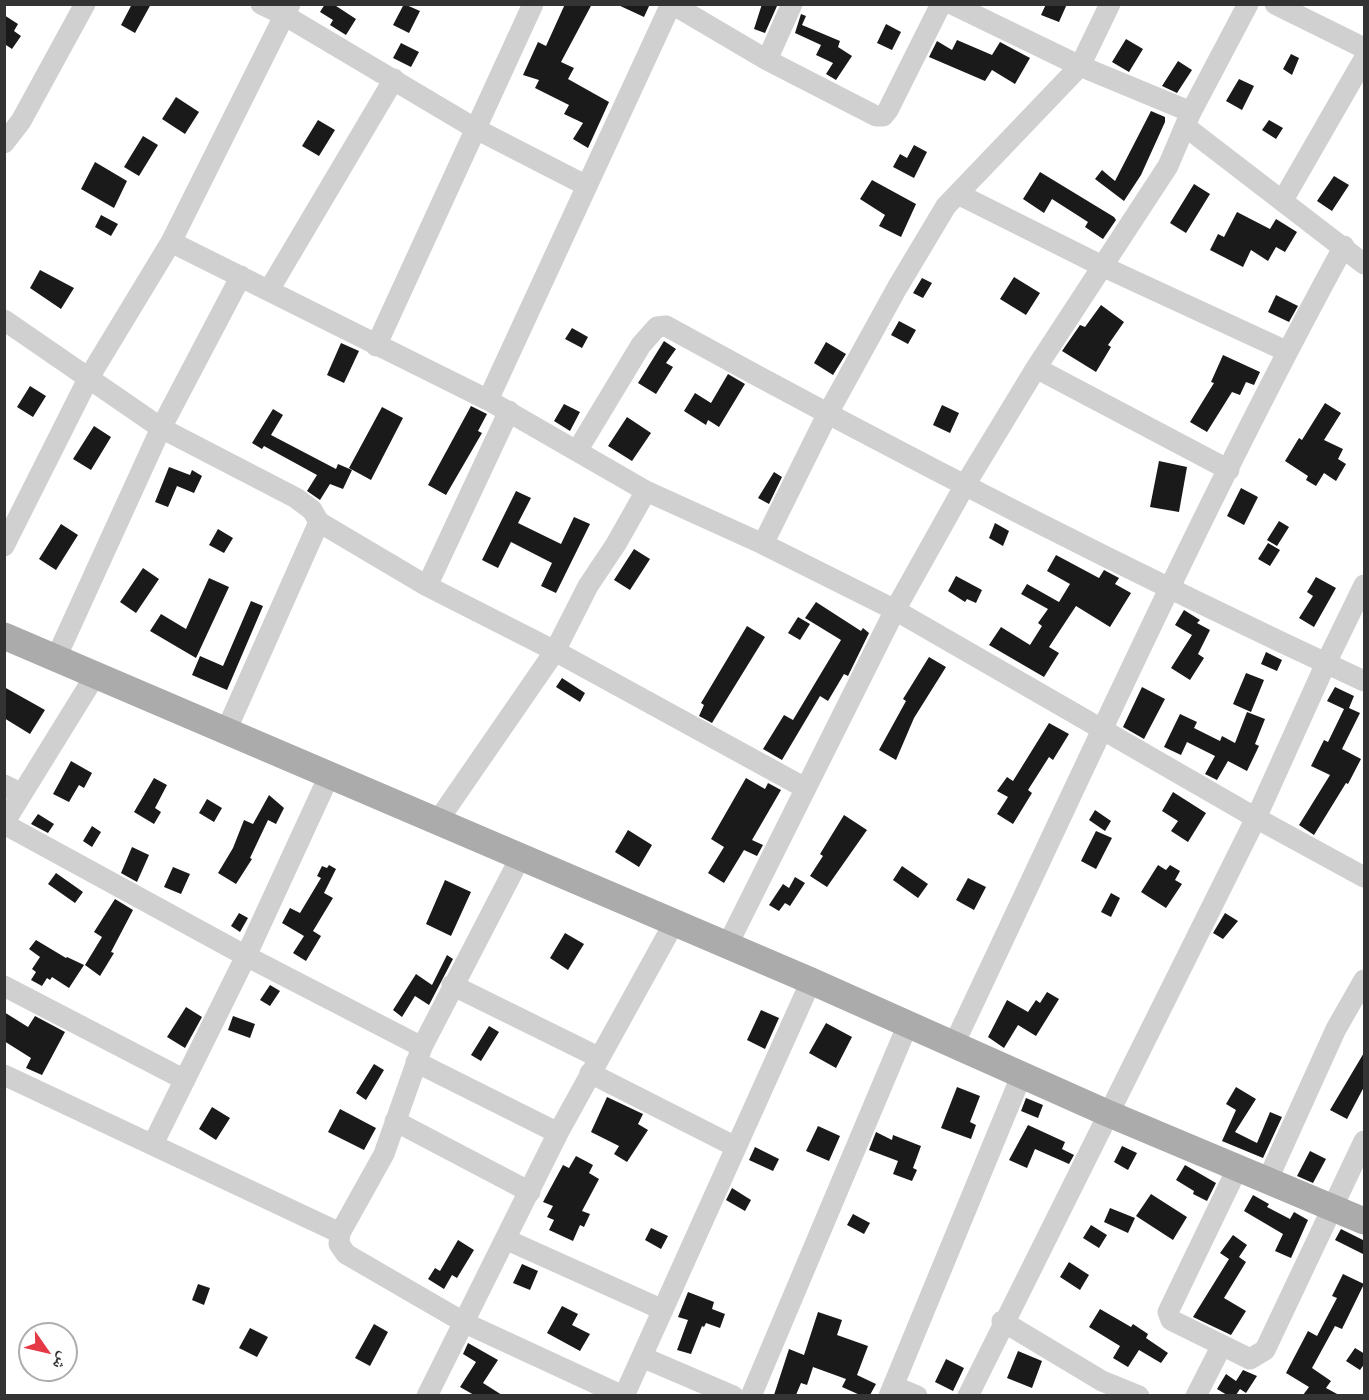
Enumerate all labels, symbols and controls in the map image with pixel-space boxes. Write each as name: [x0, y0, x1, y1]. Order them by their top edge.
north arrow: [18, 1322, 78, 1382]
text: ش: [47, 1348, 75, 1374]

